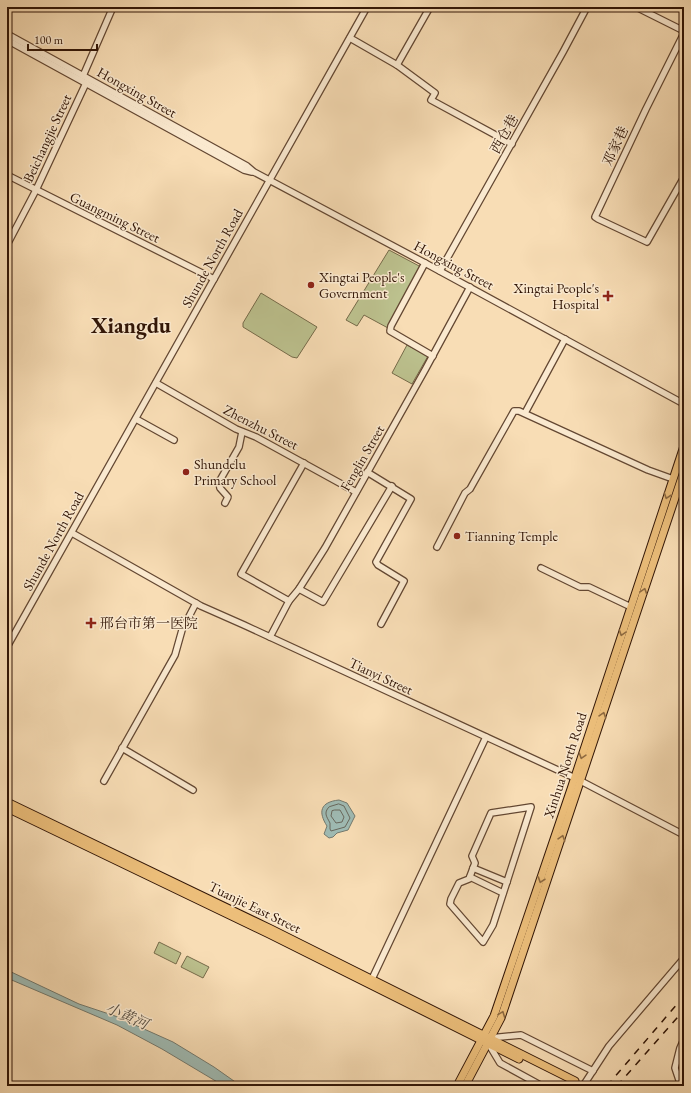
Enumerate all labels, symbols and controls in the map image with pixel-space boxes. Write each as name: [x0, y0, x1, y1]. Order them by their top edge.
scale bar: [28, 26, 97, 52]
text: 100 m: [34, 32, 64, 48]
street label: Hongxing Street: [94, 63, 180, 122]
street label: Beichangjie Street: [19, 91, 75, 185]
street label: 西仓巷: [486, 111, 522, 157]
street label: 邓家巷: [598, 123, 632, 169]
street label: Guangming Street: [67, 187, 164, 247]
street label: Shunde North Road: [177, 205, 247, 311]
street label: Hongxing Street: [411, 236, 498, 294]
place label: Xingtai People's Government: [318, 268, 405, 302]
place label: Xingtai People's Hospital: [513, 279, 600, 313]
marker: Xingtai People's Government: [306, 280, 316, 290]
marker: Xingtai People's Hospital: [602, 290, 614, 302]
district label: Xiangdu: [90, 311, 171, 340]
street label: Zhenzhu Street: [220, 400, 302, 454]
street label: Fenglin Street: [336, 421, 388, 494]
place label: Shundelu Primary School: [194, 455, 277, 489]
marker: Shundelu Primary School: [181, 467, 191, 477]
street label: Shunde North Road: [18, 488, 88, 594]
one-way arrow: [663, 492, 672, 499]
place label: Tianning Temple: [465, 527, 559, 545]
marker: Tianning Temple: [452, 531, 462, 541]
one-way arrow: [639, 588, 648, 595]
place label: 邢台市第一医院: [100, 614, 198, 632]
marker: 邢台市第一医院: [85, 617, 97, 629]
one-way arrow: [618, 629, 627, 636]
street label: Tianyi Street: [346, 653, 416, 699]
street label: Xinhua North Road: [539, 709, 591, 821]
one-way arrow: [598, 711, 607, 718]
one-way arrow: [578, 753, 587, 760]
one-way arrow: [557, 835, 566, 842]
one-way arrow: [537, 876, 545, 883]
street label: Tuanjie East Street: [206, 877, 305, 937]
water label: 小黄河: [103, 998, 154, 1035]
one-way arrow: [498, 1011, 506, 1018]

